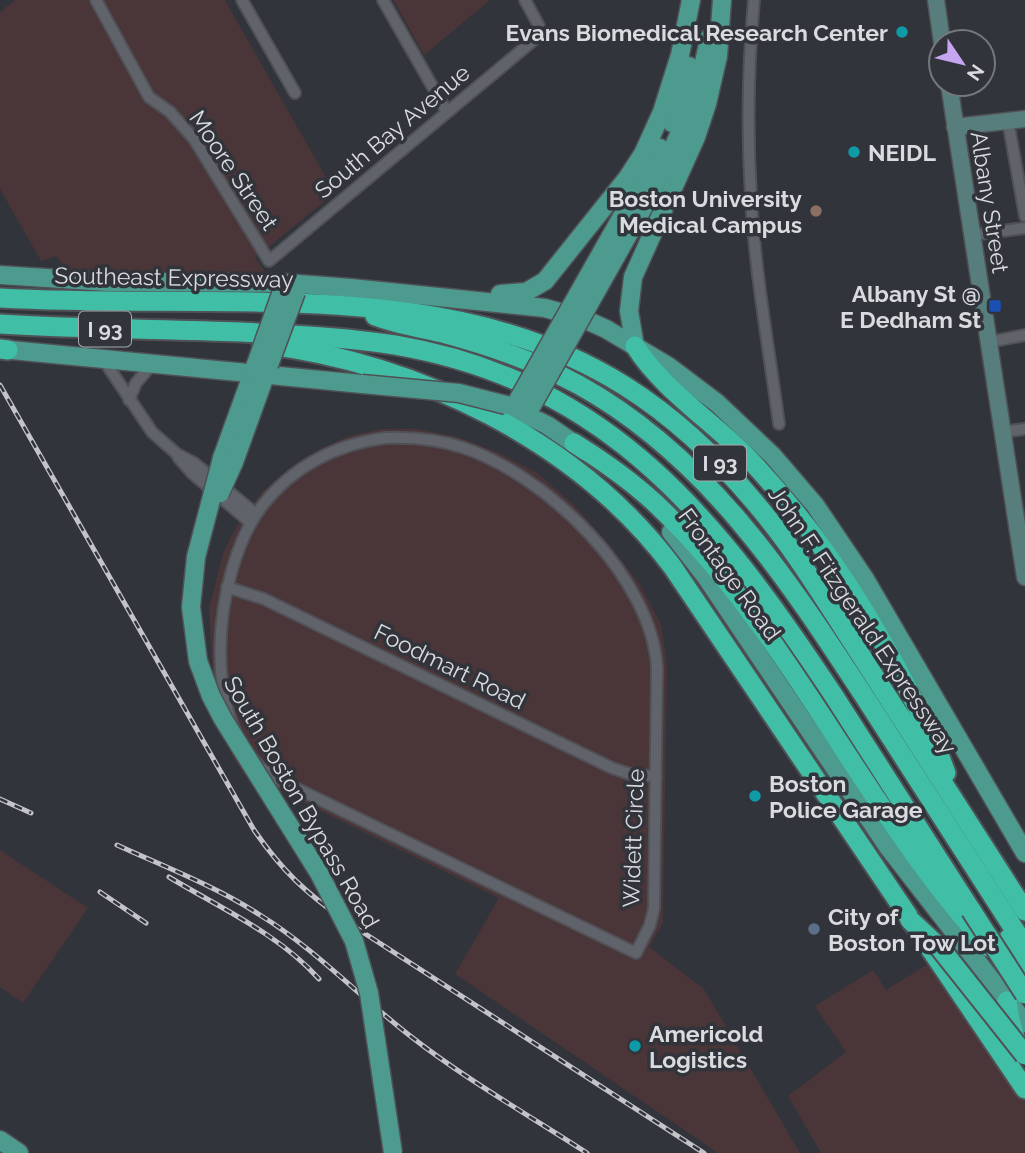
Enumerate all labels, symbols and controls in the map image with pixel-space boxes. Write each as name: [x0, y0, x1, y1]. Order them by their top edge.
place label: Evans Biomedical Research Center: [506, 19, 888, 46]
marker: Evans Biomedical Research Center: [894, 24, 910, 40]
north arrow: [927, 28, 997, 98]
street label: South Bay Avenue: [309, 58, 475, 204]
text: N: [963, 61, 989, 85]
street label: Moore Street: [184, 105, 284, 235]
street label: Albany Street: [965, 129, 1015, 275]
place label: NEIDL: [868, 139, 936, 166]
marker: NEIDL: [846, 144, 862, 160]
place label: Boston University Medical Campus: [609, 185, 802, 238]
marker: Boston University Medical Campus: [808, 203, 824, 219]
street label: Southeast Expressway: [54, 261, 294, 293]
place label: Albany St @ E Dedham St: [840, 280, 981, 333]
marker: Albany St @ E Dedham St: [987, 298, 1003, 314]
road number: I 93: [79, 312, 131, 346]
road number: I 93: [694, 446, 746, 480]
street label: John F. Fitzgerald Expressway: [763, 481, 963, 759]
street label: Frontage Road: [673, 503, 787, 645]
street label: Foodmart Road: [370, 618, 530, 714]
street label: South Boston Bypass Road: [219, 671, 385, 933]
street label: Widett Circle: [617, 768, 649, 908]
place label: Boston Police Garage: [769, 770, 923, 823]
marker: Boston Police Garage: [747, 788, 763, 804]
place label: City of Boston Tow Lot: [828, 903, 996, 956]
marker: City of Boston Tow Lot: [806, 921, 822, 937]
place label: Americold Logistics: [649, 1020, 763, 1073]
marker: Americold Logistics: [627, 1038, 643, 1054]

